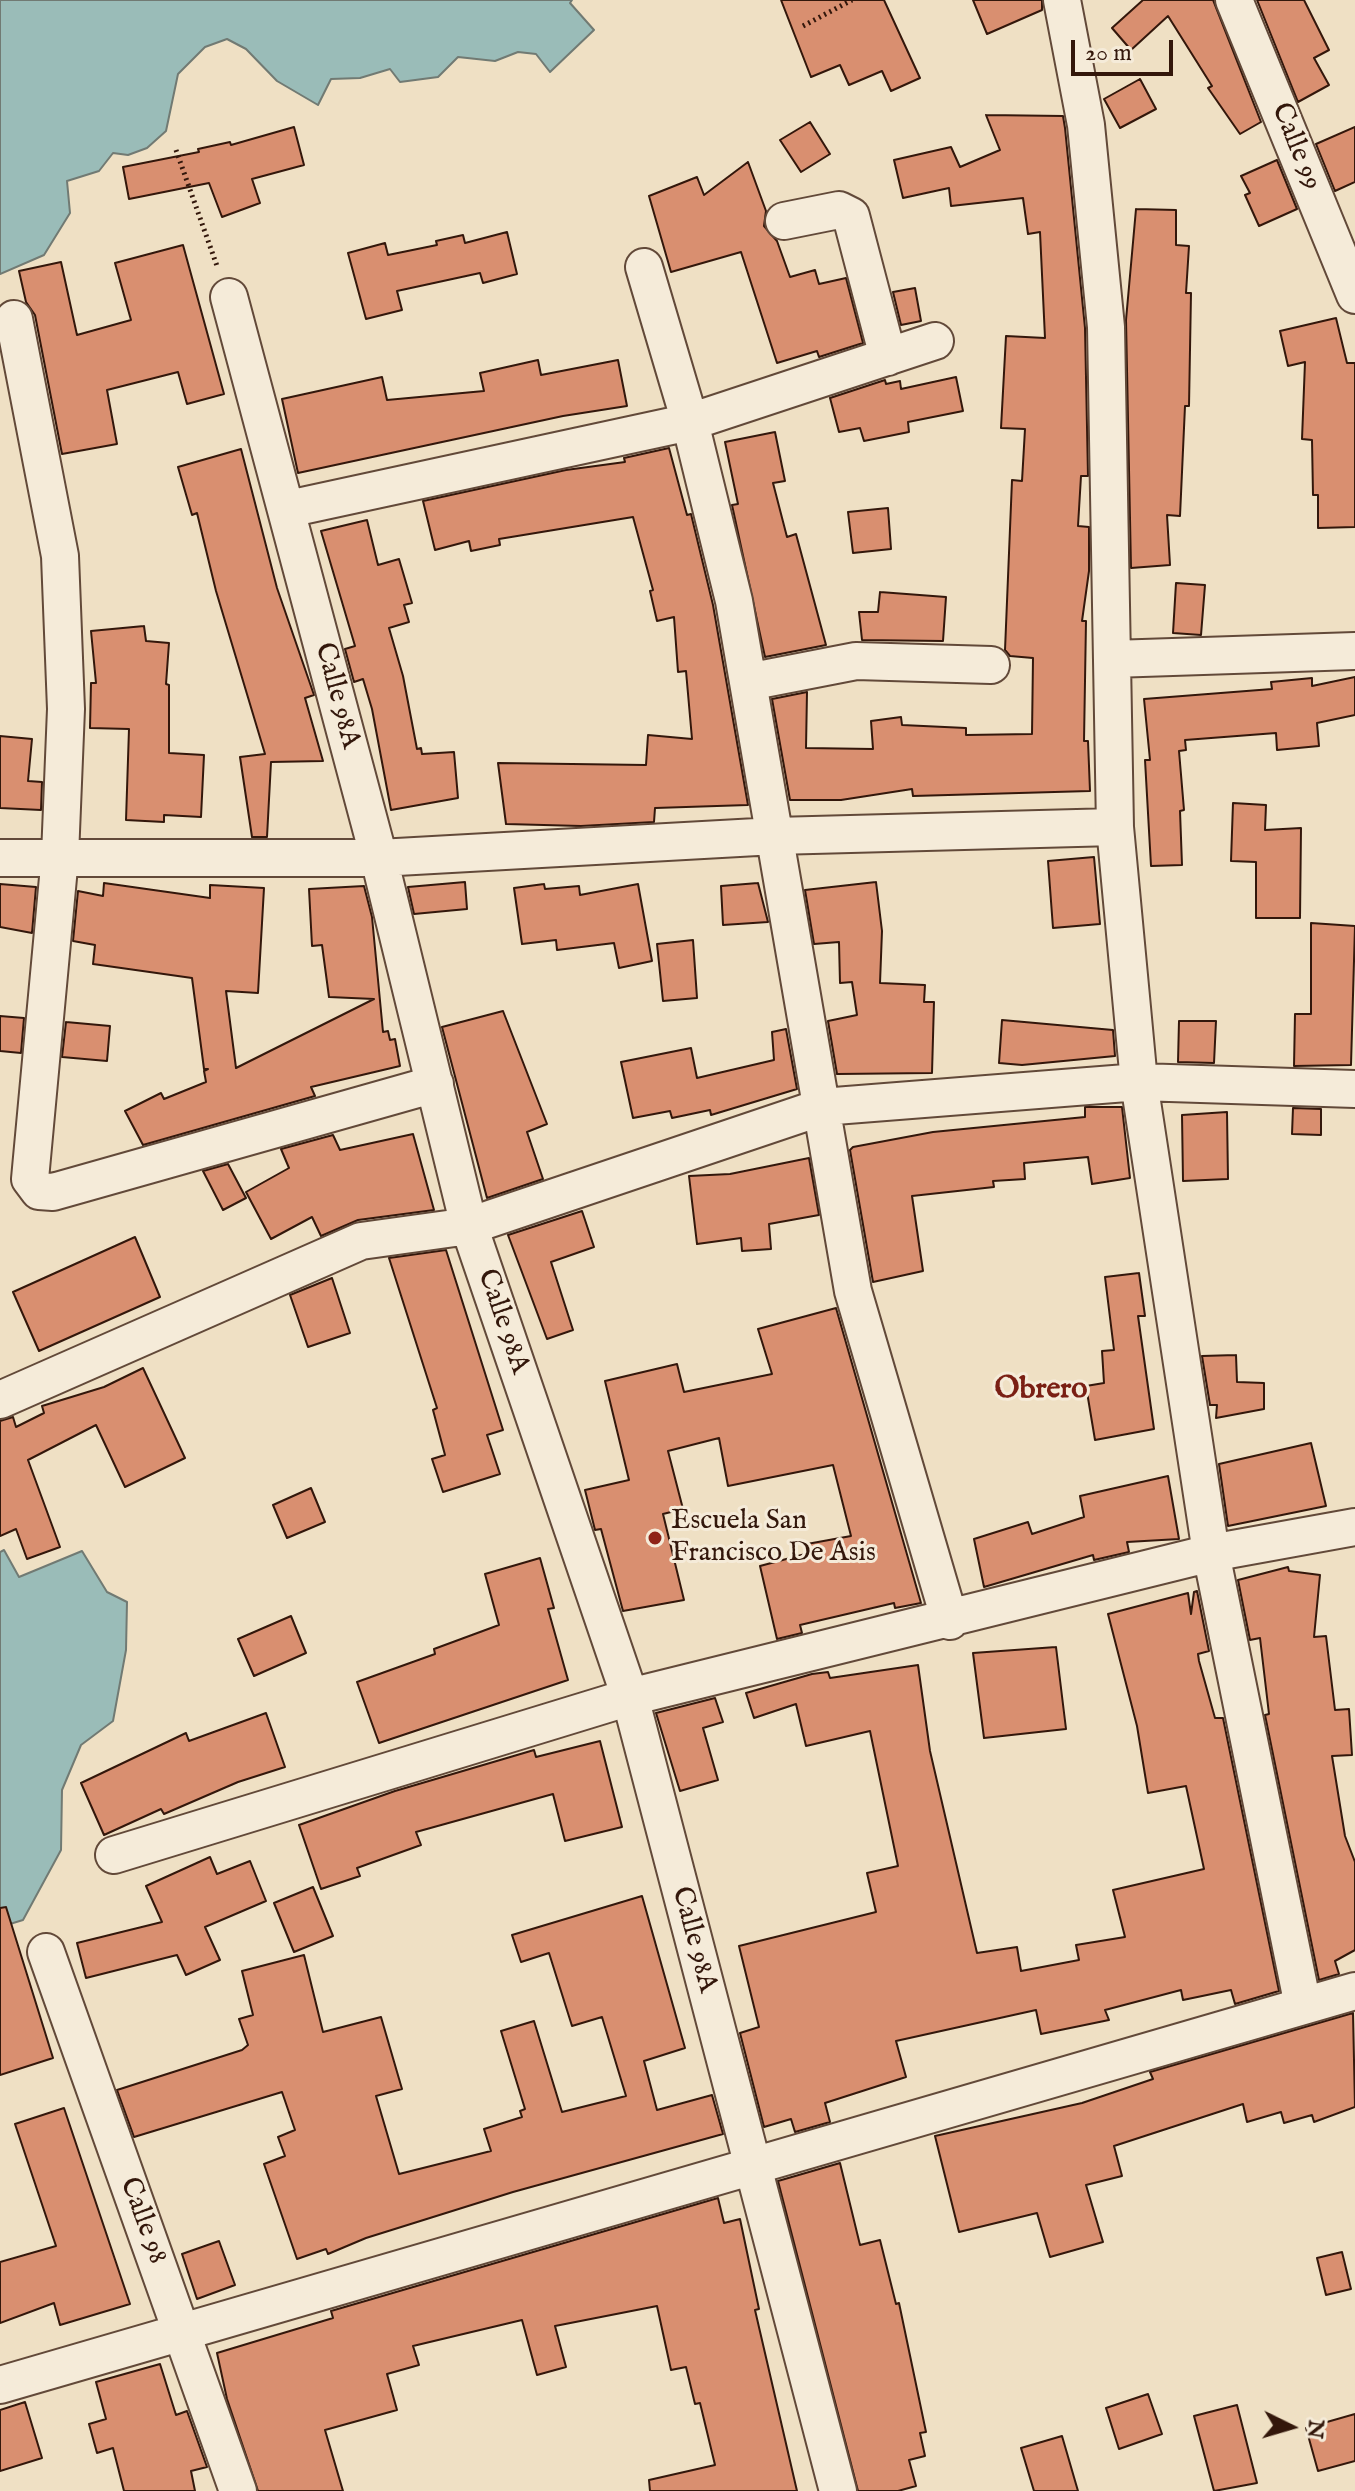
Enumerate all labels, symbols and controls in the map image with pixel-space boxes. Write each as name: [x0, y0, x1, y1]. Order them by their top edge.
scale bar: [1075, 24, 1177, 74]
text: 20 m: [1085, 38, 1132, 69]
street label: Calle 99: [1262, 99, 1328, 195]
street label: Calle 98A: [306, 639, 366, 753]
street label: Calle 98A: [468, 1265, 536, 1379]
district label: Obrero: [995, 1373, 1087, 1409]
place label: Escuela San Francisco De Asis: [671, 1505, 876, 1571]
marker: Escuela San Francisco De Asis: [646, 1529, 664, 1547]
street label: Calle 98A: [663, 1883, 723, 1997]
street label: Calle 98: [111, 2173, 173, 2269]
north arrow: [1251, 2387, 1331, 2467]
text: N: [1300, 2418, 1330, 2440]

